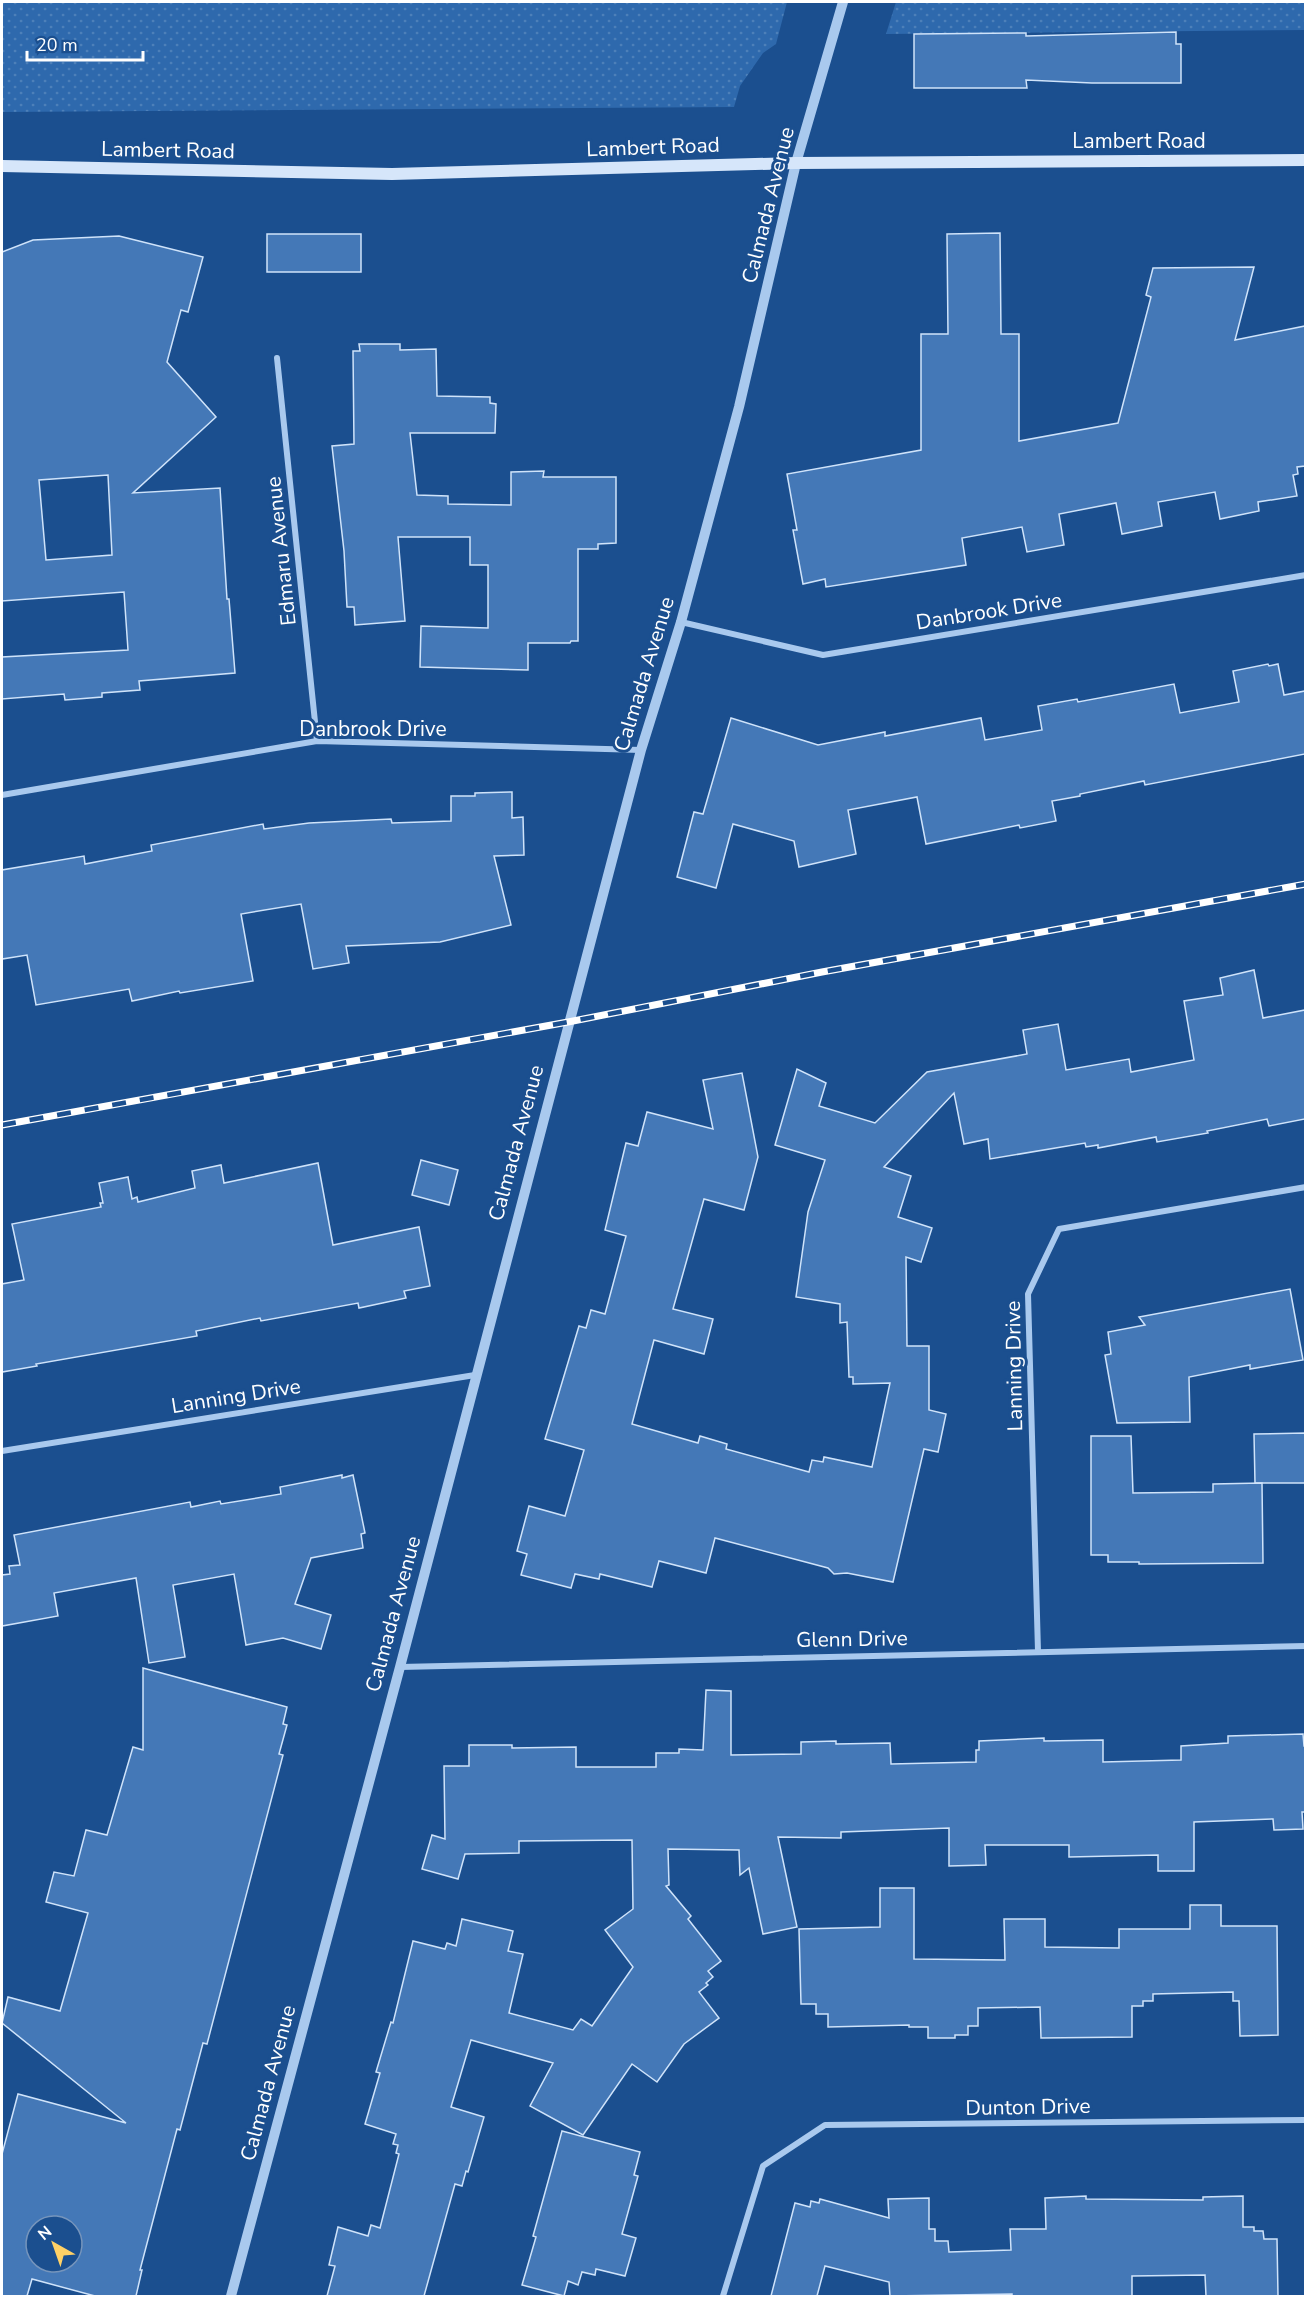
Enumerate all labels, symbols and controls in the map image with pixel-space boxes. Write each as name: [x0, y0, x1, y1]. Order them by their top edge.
scale bar: [27, 24, 142, 62]
text: 20 m: [36, 33, 78, 57]
street label: Calmada Avenue: [735, 124, 801, 286]
street label: Lambert Road: [1072, 127, 1206, 155]
street label: Lambert Road: [586, 131, 720, 163]
street label: Lambert Road: [101, 135, 235, 165]
street label: Edmaru Avenue: [259, 475, 303, 627]
street label: Danbrook Drive: [914, 586, 1064, 636]
street label: Calmada Avenue: [607, 593, 681, 755]
street label: Danbrook Drive: [299, 715, 447, 743]
street label: Calmada Avenue: [482, 1062, 550, 1224]
street label: Lanning Drive: [999, 1300, 1029, 1432]
street label: Lanning Drive: [169, 1372, 303, 1420]
street label: Calmada Avenue: [359, 1533, 427, 1695]
street label: Glenn Drive: [796, 1624, 908, 1654]
street label: Calmada Avenue: [234, 2002, 302, 2164]
street label: Dunton Drive: [965, 2092, 1091, 2122]
north arrow: [24, 2214, 84, 2274]
text: N: [33, 2221, 57, 2246]

